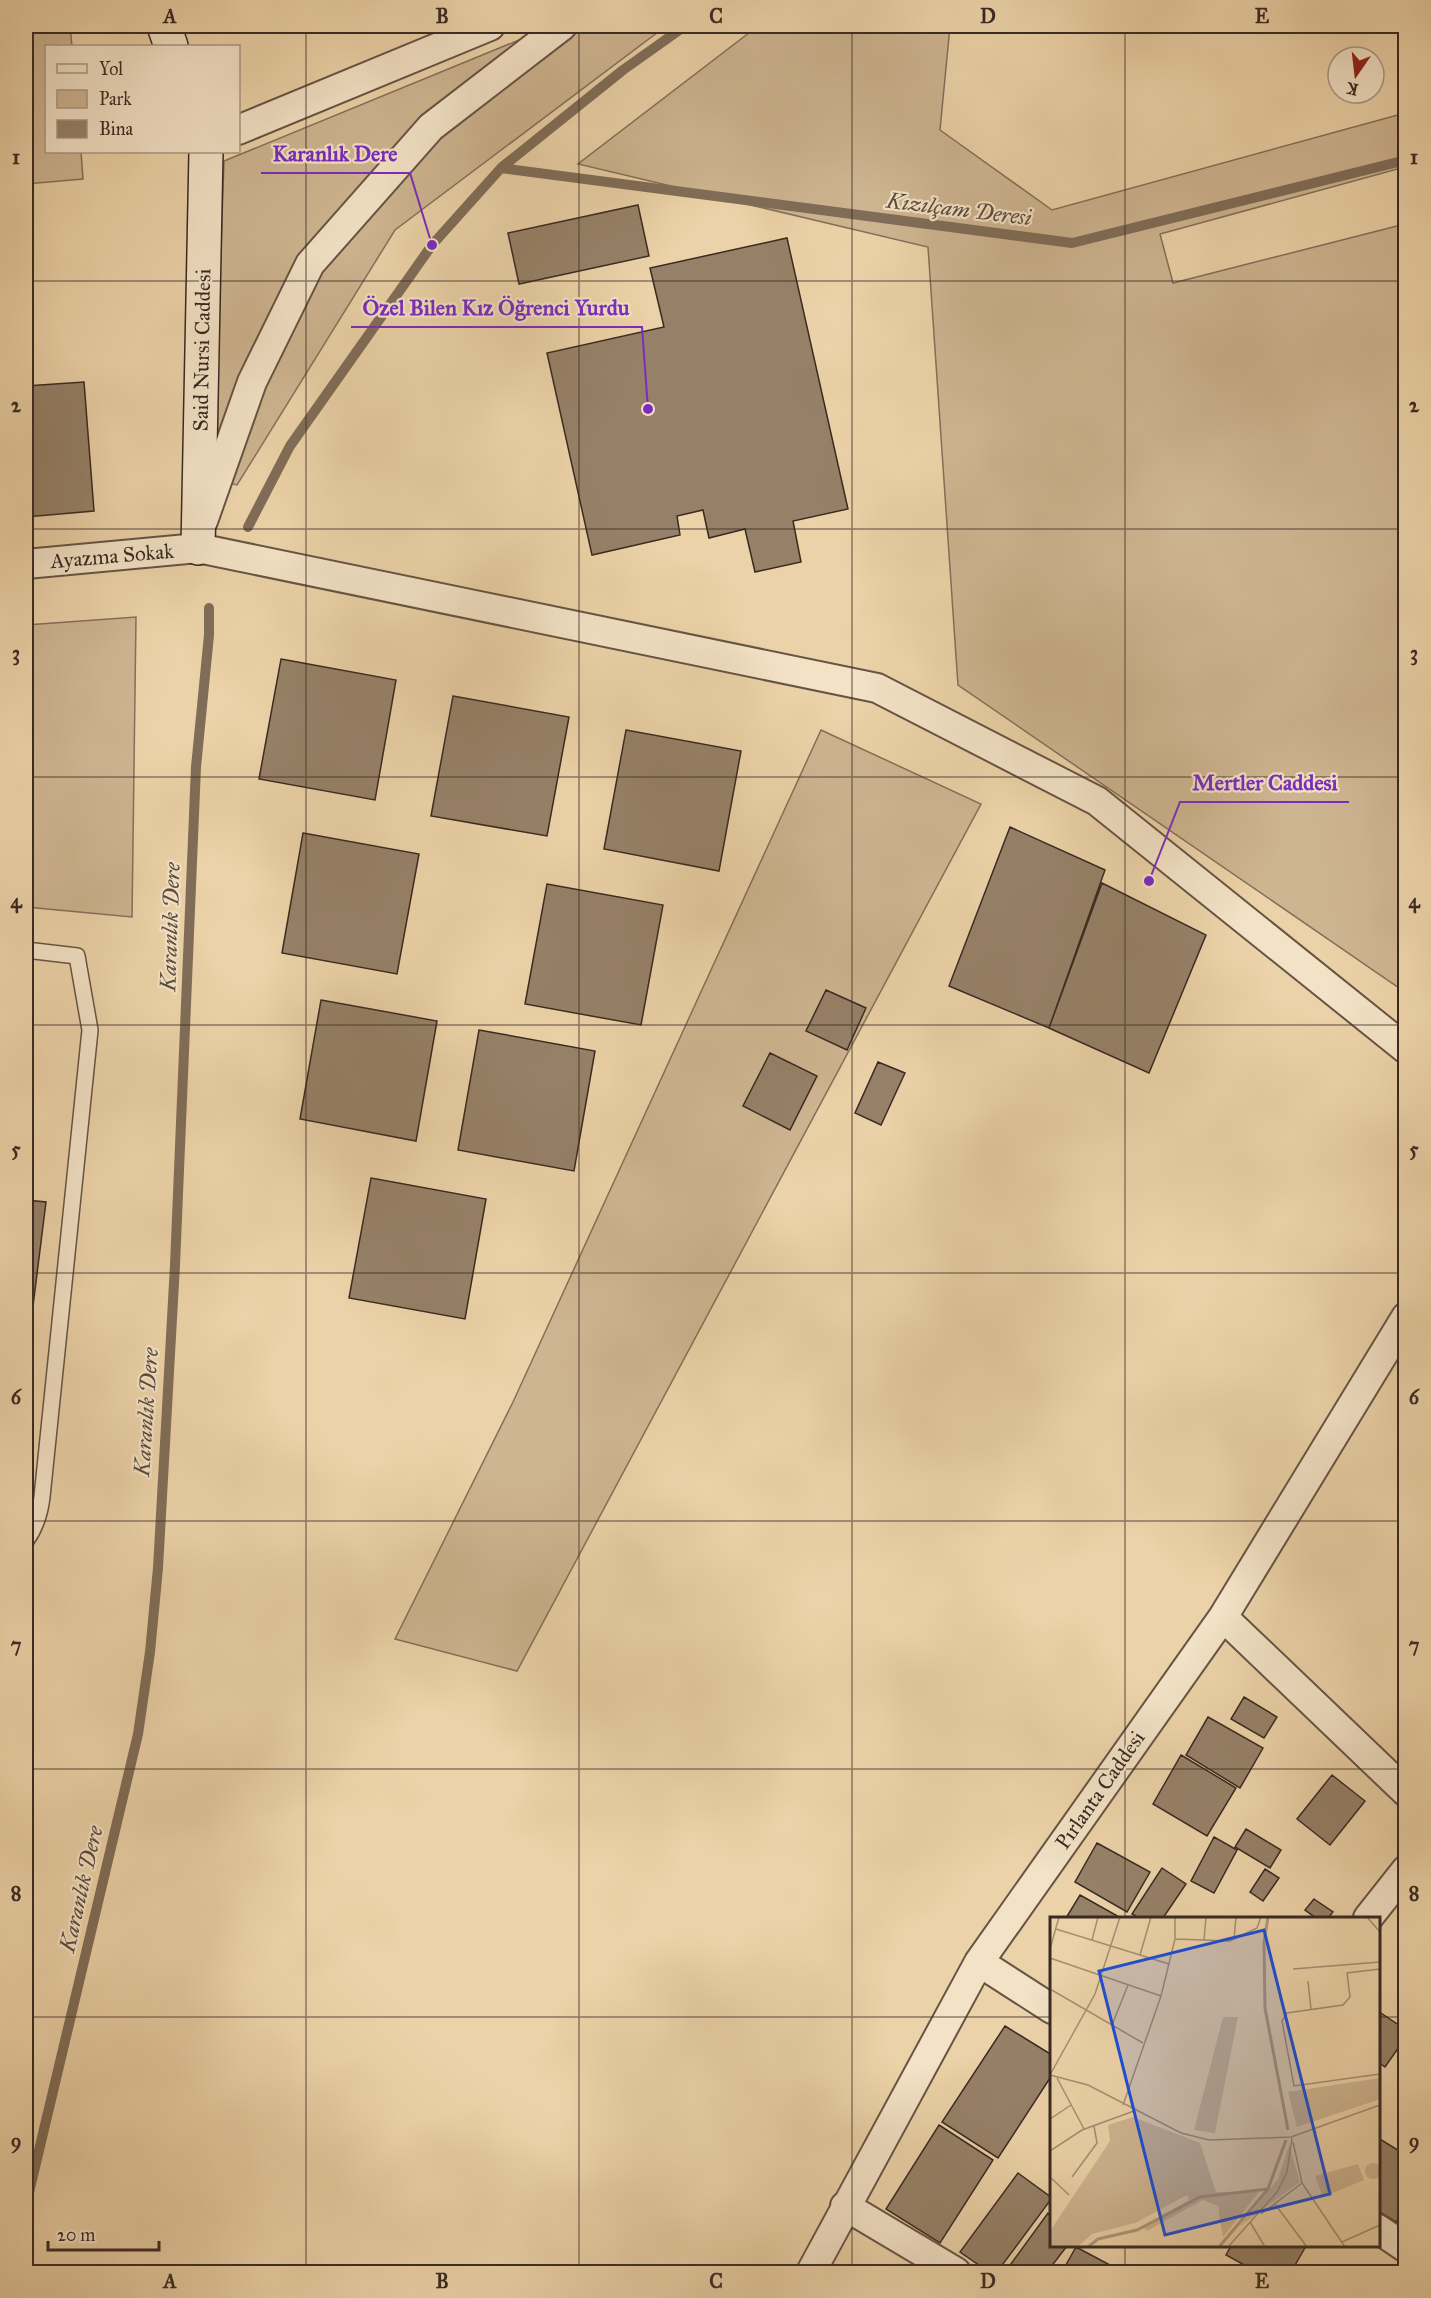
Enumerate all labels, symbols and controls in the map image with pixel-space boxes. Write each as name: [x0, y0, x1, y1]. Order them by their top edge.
text: A: [161, 4, 177, 28]
text: B: [435, 4, 449, 28]
text: C: [709, 4, 723, 28]
text: D: [980, 4, 996, 28]
text: E: [1255, 4, 1270, 28]
legend: [45, 45, 240, 153]
north arrow: [1326, 45, 1386, 105]
text: Yol: [99, 58, 123, 80]
text: K: [1344, 78, 1360, 100]
text: Park: [99, 88, 132, 110]
text: Bina: [99, 118, 134, 140]
callout: Karanlık Dere: [261, 133, 410, 173]
text: Karanlık Dere: [272, 140, 398, 167]
text: 1: [12, 145, 20, 169]
text: 1: [1410, 145, 1418, 169]
water label: Kızılçam Deresi: [884, 187, 1034, 231]
street label: Said Nursi Caddesi: [188, 268, 216, 432]
callout: Özel Bilen Kız Öğrenci Yurdu: [351, 287, 642, 327]
text: Özel Bilen Kız Öğrenci Yurdu: [363, 294, 630, 321]
text: 2: [11, 393, 22, 417]
text: 2: [1409, 393, 1420, 417]
street label: Ayazma Sokak: [48, 538, 175, 574]
text: 3: [12, 641, 20, 666]
text: 3: [1410, 641, 1418, 666]
callout: Mertler Caddesi: [1180, 762, 1349, 802]
text: Mertler Caddesi: [1192, 769, 1339, 796]
water label: Karanlık Dere: [154, 861, 186, 993]
text: 4: [10, 889, 22, 914]
text: 4: [1408, 889, 1420, 914]
text: 5: [11, 1137, 21, 1161]
text: 5: [1409, 1137, 1419, 1161]
water label: Karanlık Dere: [128, 1346, 164, 1478]
text: 6: [11, 1385, 23, 1409]
text: 6: [1409, 1385, 1421, 1409]
text: 7: [11, 1633, 22, 1657]
text: 7: [1409, 1633, 1420, 1657]
street label: Pırlanta Caddesi: [1050, 1726, 1151, 1854]
water label: Karanlık Dere: [53, 1822, 109, 1956]
text: 8: [11, 1881, 21, 1905]
text: 8: [1409, 1881, 1419, 1905]
inset map: [1050, 1917, 1380, 2247]
text: 9: [11, 2129, 21, 2154]
text: 9: [1409, 2129, 1419, 2154]
scale bar: [48, 2214, 159, 2252]
text: 20 m: [57, 2224, 95, 2246]
text: A: [161, 2269, 177, 2293]
text: B: [435, 2269, 449, 2293]
text: C: [709, 2269, 723, 2293]
text: D: [980, 2269, 996, 2293]
text: E: [1255, 2269, 1270, 2293]

